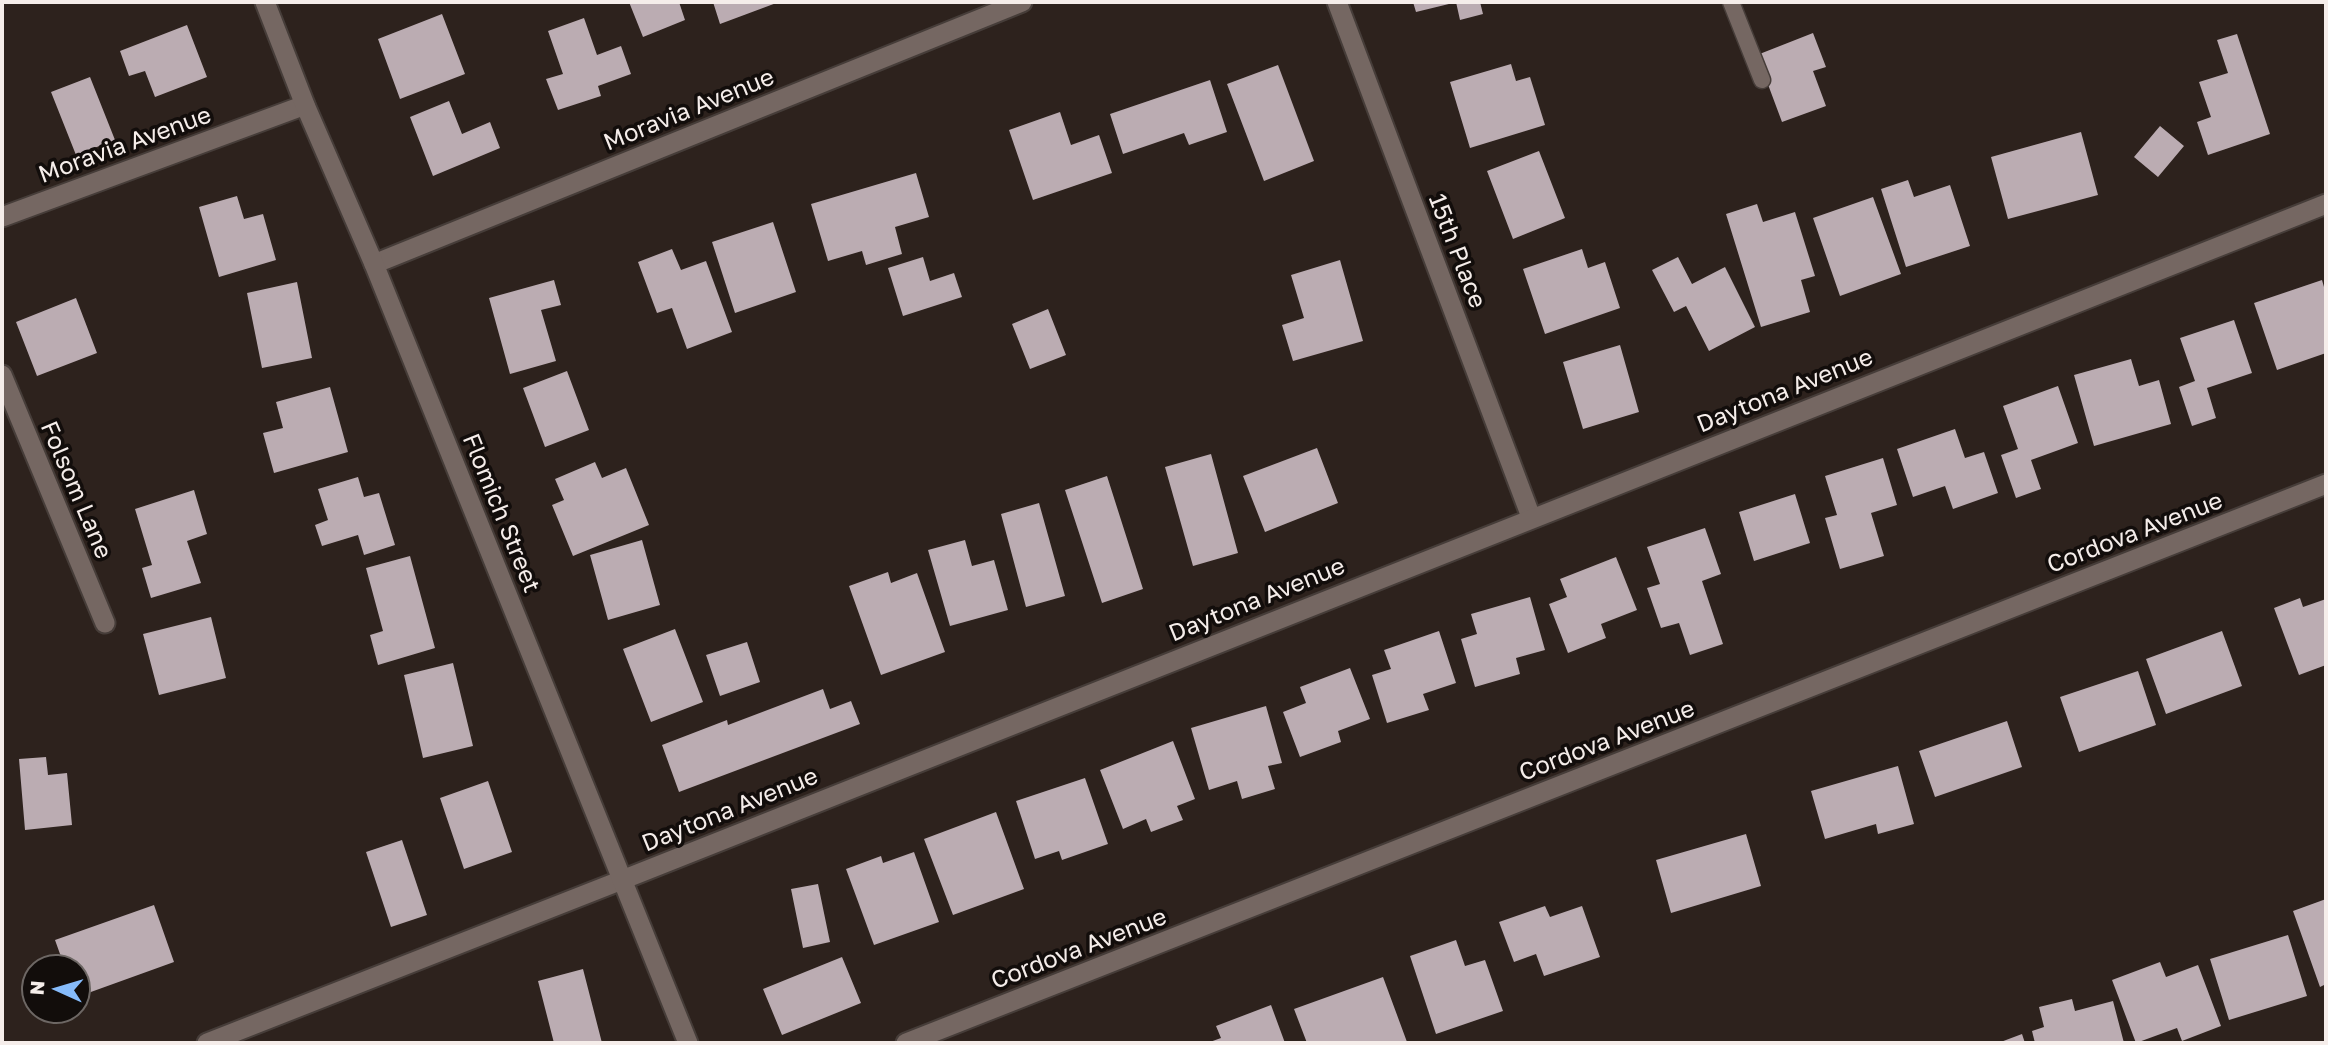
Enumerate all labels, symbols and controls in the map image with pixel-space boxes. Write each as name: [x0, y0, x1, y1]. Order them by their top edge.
street label: Moravia Avenue: [600, 63, 778, 157]
street label: Moravia Avenue: [35, 100, 215, 190]
street label: 15th Place: [1422, 190, 1492, 312]
street label: Daytona Avenue: [1693, 343, 1877, 439]
street label: Folsom Lane: [34, 417, 118, 563]
street label: Flomich Street: [456, 429, 546, 597]
street label: Cordova Avenue: [2043, 486, 2227, 580]
street label: Daytona Avenue: [1165, 552, 1349, 648]
street label: Cordova Avenue: [1515, 694, 1699, 788]
street label: Daytona Avenue: [638, 762, 822, 858]
street label: Cordova Avenue: [987, 902, 1171, 996]
north arrow: [21, 954, 91, 1024]
text: N: [25, 980, 49, 996]

